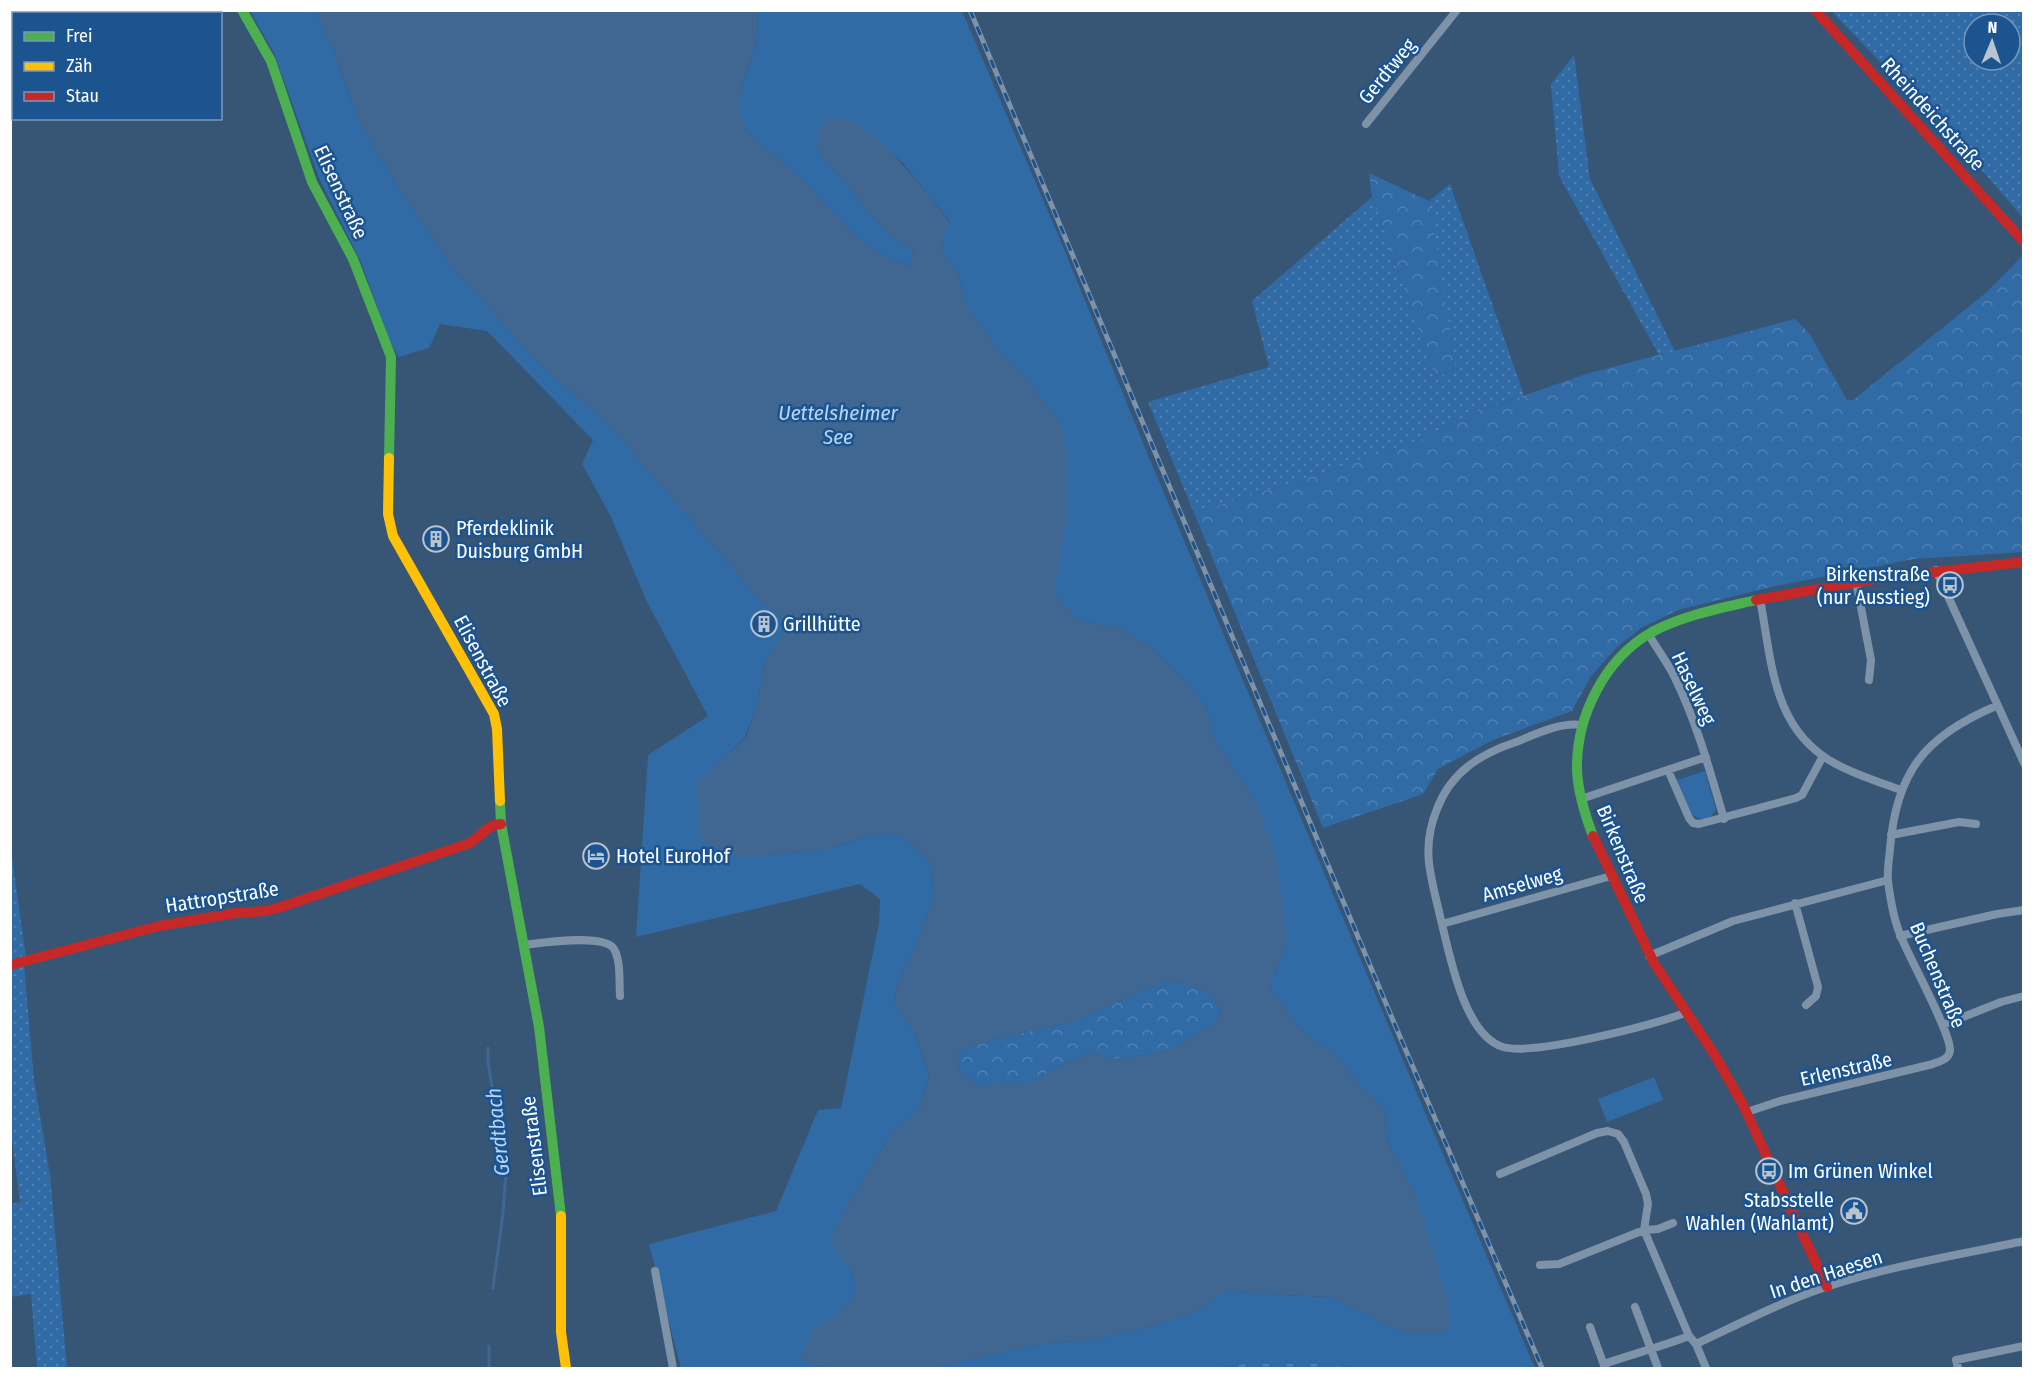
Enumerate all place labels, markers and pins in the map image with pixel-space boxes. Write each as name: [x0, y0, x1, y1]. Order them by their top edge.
place label: Pferdeklinik Duisburg GmbH: [456, 516, 583, 563]
building icon: Pferdeklinik Duisburg GmbH: [421, 524, 451, 554]
place label: Birkenstraße (nur Ausstieg): [1817, 562, 1930, 609]
bus stop icon: Birkenstraße (nur Ausstieg): [1935, 570, 1965, 600]
building icon: Grillhütte: [749, 609, 779, 639]
place label: Grillhütte: [783, 612, 861, 636]
hotel icon: Hotel EuroHof: [581, 841, 611, 871]
place label: Hotel EuroHof: [616, 844, 732, 868]
bus stop icon: Im Grünen Winkel: [1754, 1156, 1784, 1186]
place label: Im Grünen Winkel: [1788, 1159, 1933, 1183]
place label: Stabsstelle Wahlen (Wahlamt): [1686, 1188, 1834, 1235]
public building icon: Stabsstelle Wahlen (Wahlamt): [1839, 1196, 1869, 1226]

